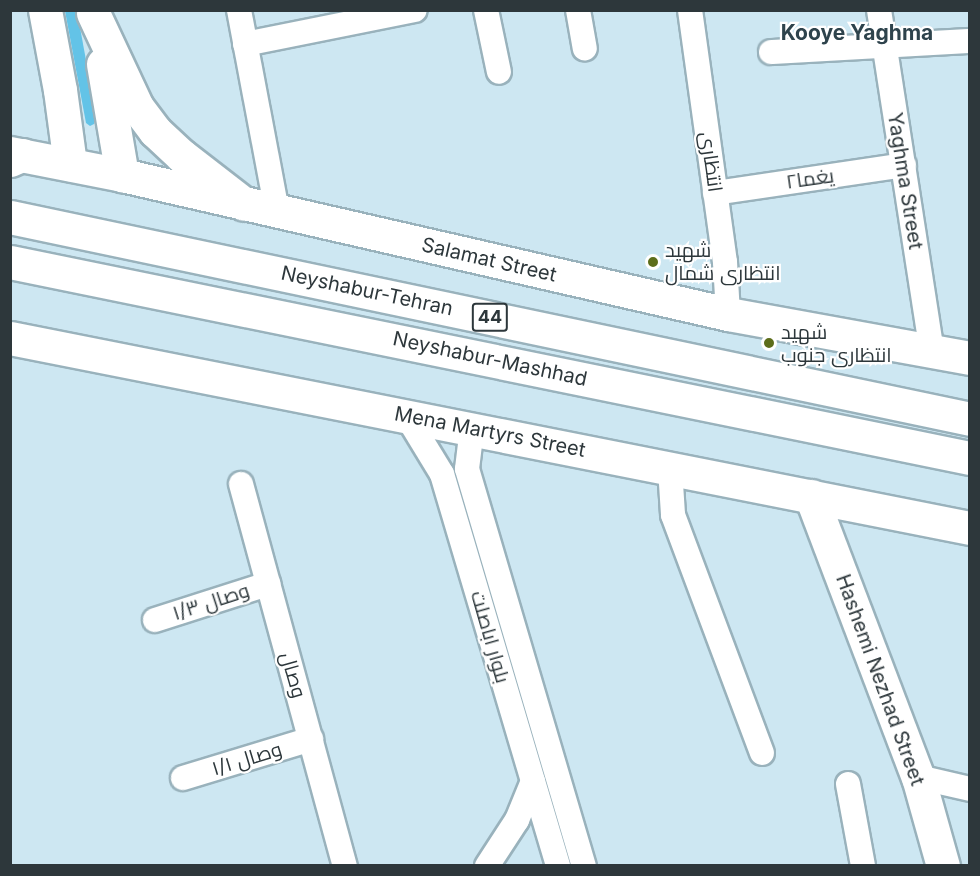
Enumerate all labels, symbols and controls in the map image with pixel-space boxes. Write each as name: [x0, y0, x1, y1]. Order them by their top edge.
district label: Kooye Yaghma: [781, 20, 933, 46]
street label: Yaghma Street: [882, 111, 928, 251]
street label: انتظاری: [695, 130, 727, 194]
street label: یغما۲: [785, 164, 835, 194]
street label: Salamat Street: [419, 233, 559, 287]
place label: شهید انتظاری شمال: [665, 238, 781, 285]
marker: شهید انتظاری شمال: [646, 255, 660, 269]
street label: Neyshabur-Tehran: [279, 261, 455, 321]
road number: 44: [470, 302, 510, 332]
place label: شهید انتظاری جنوب: [781, 320, 892, 367]
street label: Neyshabur-Mashhad: [391, 327, 589, 391]
marker: شهید انتظاری جنوب: [762, 336, 776, 350]
street label: Mena Martyrs Street: [393, 402, 587, 462]
street label: Hashemi Nezhad Street: [831, 571, 929, 789]
street label: وصال ۱/۳: [170, 578, 252, 626]
street label: بلوار اباصلت: [465, 588, 515, 686]
street label: وصال: [275, 649, 311, 701]
street label: وصال ۱/۱: [209, 737, 285, 781]

